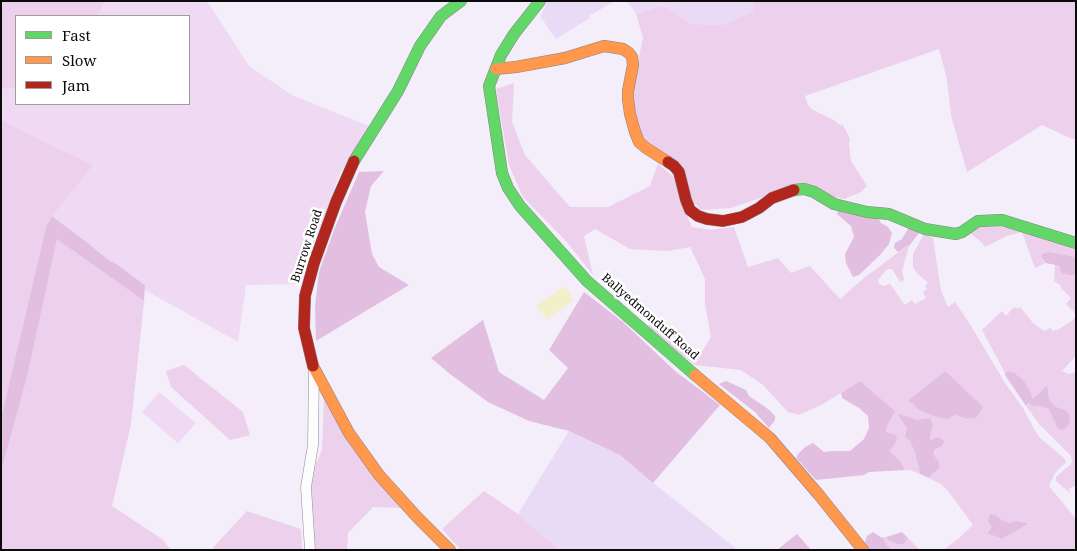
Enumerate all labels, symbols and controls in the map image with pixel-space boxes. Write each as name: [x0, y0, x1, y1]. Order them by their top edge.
legend: [15, 15, 190, 105]
text: Fast: [62, 25, 91, 45]
text: Slow: [62, 50, 96, 70]
text: Jam: [62, 75, 90, 95]
street label: Burrow Road: [288, 208, 326, 284]
street label: Ballyedmonduff Road: [598, 271, 702, 363]

